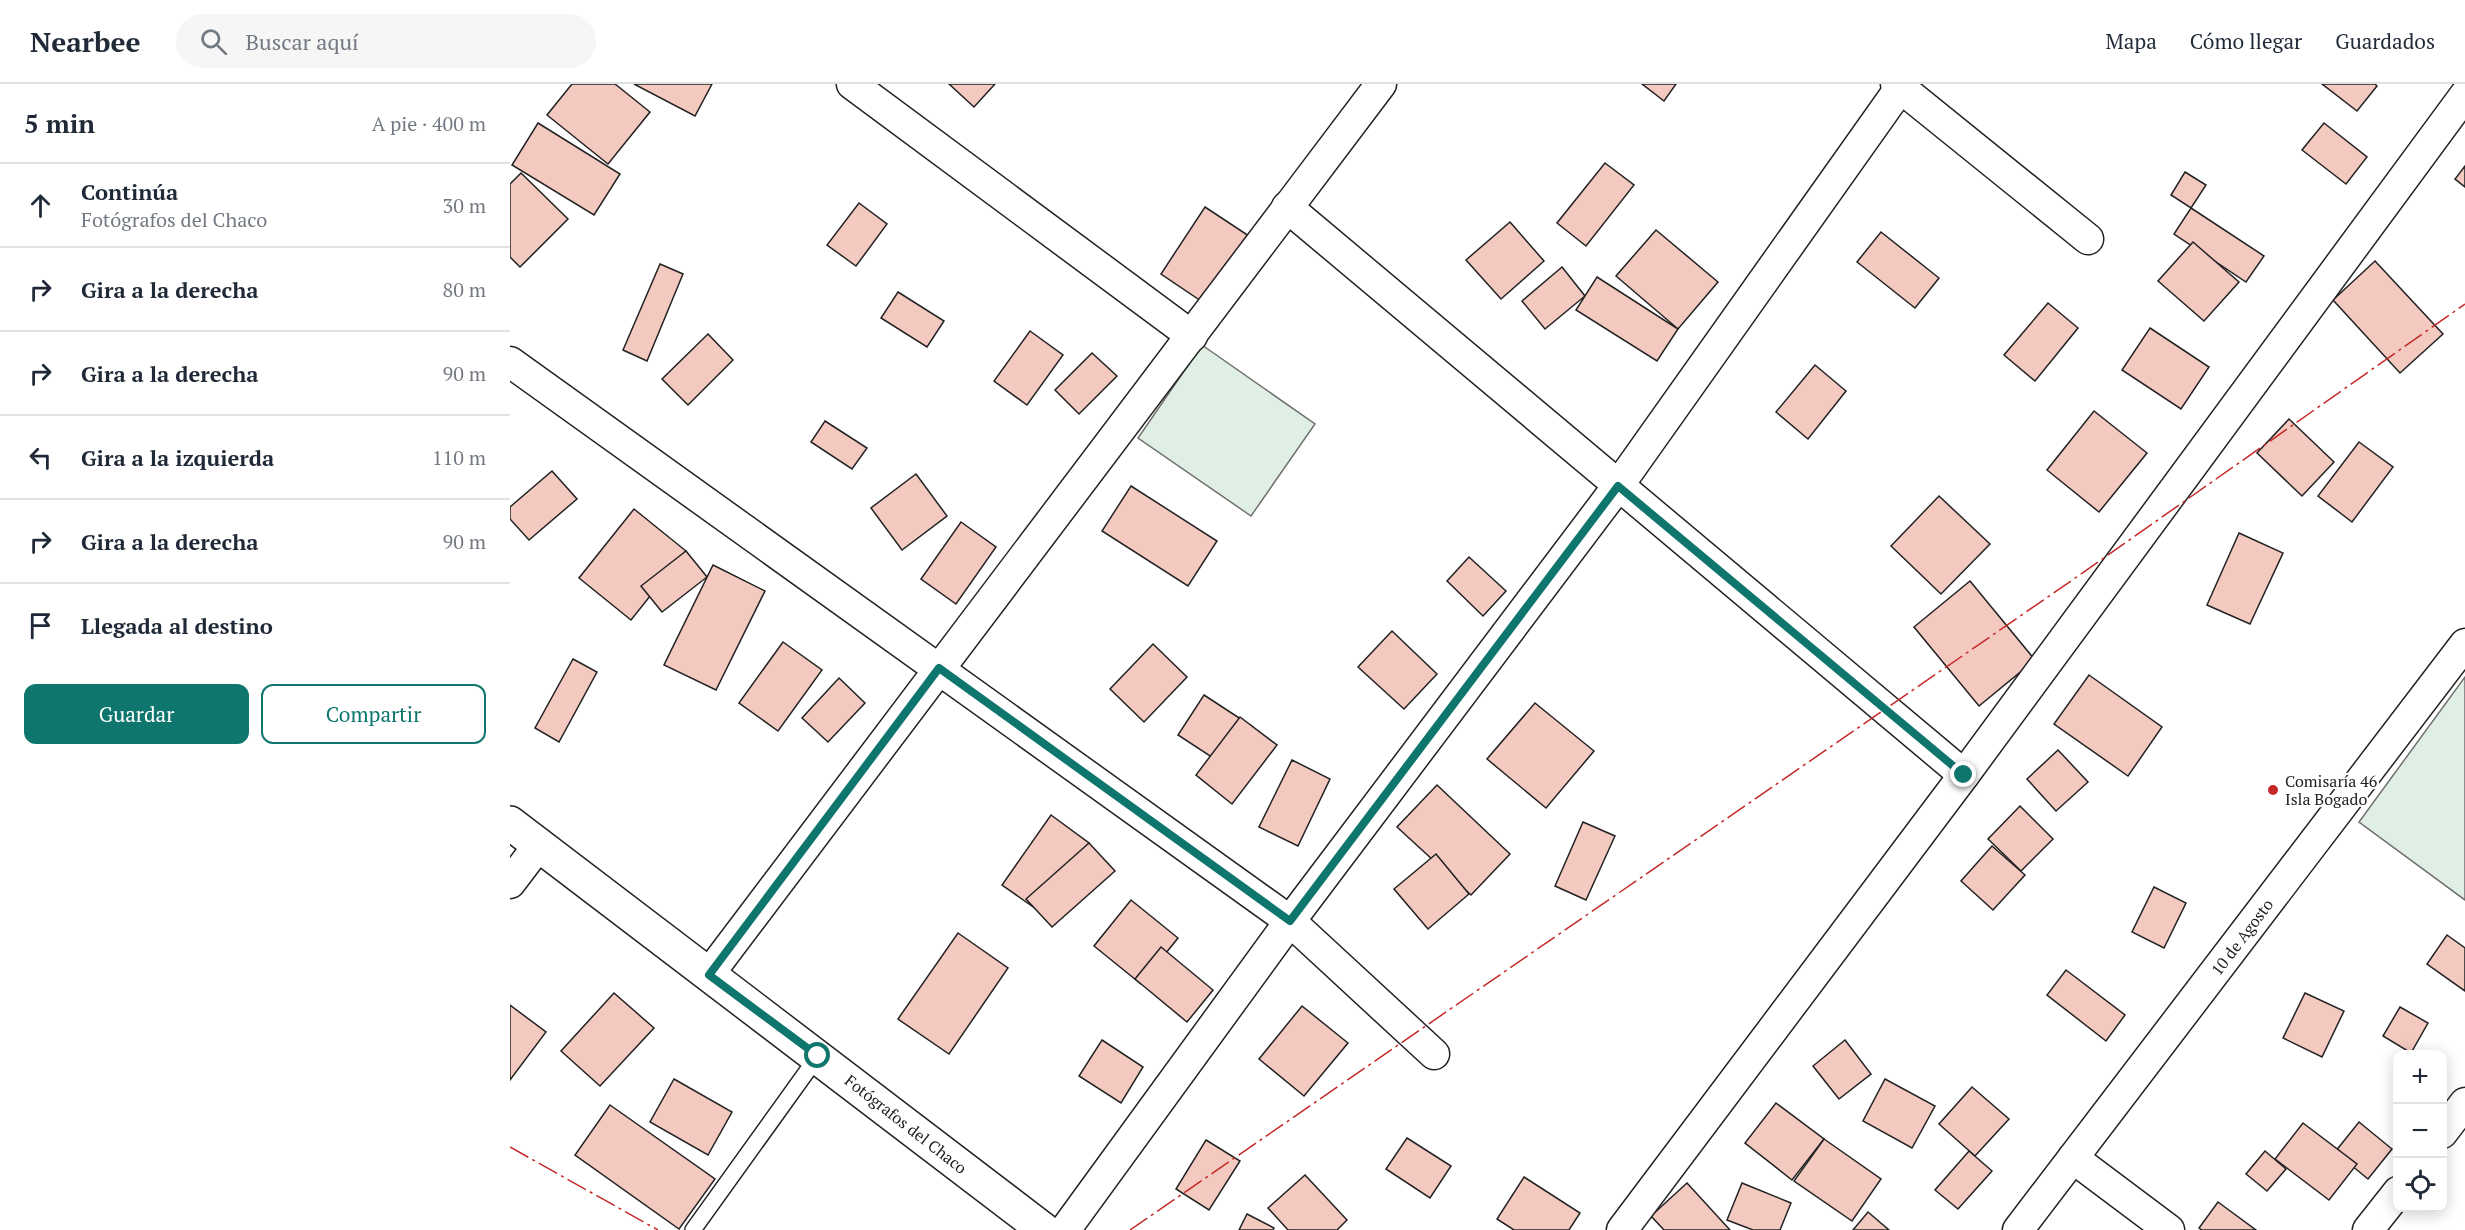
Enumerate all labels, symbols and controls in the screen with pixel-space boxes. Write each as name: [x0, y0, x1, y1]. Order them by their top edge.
search box: [176, 14, 596, 68]
text: Nearbee: [30, 23, 140, 60]
icon: search: [197, 25, 230, 58]
text: Buscar aquí: [245, 27, 359, 56]
text: Mapa: [2105, 27, 2157, 55]
text: Cómo llegar: [2190, 27, 2302, 55]
text: Guardados: [2335, 27, 2435, 55]
text: 5 min: [24, 106, 95, 140]
text: A pie · 400 m: [372, 110, 486, 137]
text: Continúa: [81, 177, 178, 206]
icon: ahead: [24, 189, 57, 222]
text: 30 m: [443, 192, 486, 219]
text: Fotógrafos del Chaco: [81, 206, 267, 233]
icon: right: [24, 273, 57, 306]
text: Gira a la derecha: [81, 275, 259, 304]
text: 80 m: [443, 276, 486, 303]
icon: right: [24, 357, 57, 390]
text: Gira a la derecha: [81, 359, 259, 388]
text: 90 m: [443, 360, 486, 387]
icon: left: [24, 441, 57, 474]
text: Gira a la izquierda: [81, 443, 274, 472]
text: 110 m: [432, 444, 486, 471]
icon: right: [24, 525, 57, 558]
text: Gira a la derecha: [81, 527, 259, 556]
text: 90 m: [443, 528, 486, 555]
icon: arrive: [24, 609, 57, 642]
text: Llegada al destino: [81, 611, 273, 640]
button: Guardar: [24, 684, 249, 744]
button: Compartir: [261, 684, 486, 744]
route end: [1950, 761, 1976, 787]
place label: Comisaría 46 Isla Bogado: [2285, 770, 2378, 810]
marker: Comisaría 46 Isla Bogado: [2266, 783, 2280, 797]
street label: 10 de Agosto: [2206, 894, 2278, 980]
route start: [804, 1042, 830, 1068]
map controls: [2393, 1050, 2447, 1212]
button: +: [2393, 1050, 2447, 1104]
street label: Fotógrafos del Chaco: [840, 1069, 972, 1179]
button: −: [2393, 1104, 2447, 1158]
button: locate: [2393, 1158, 2447, 1212]

